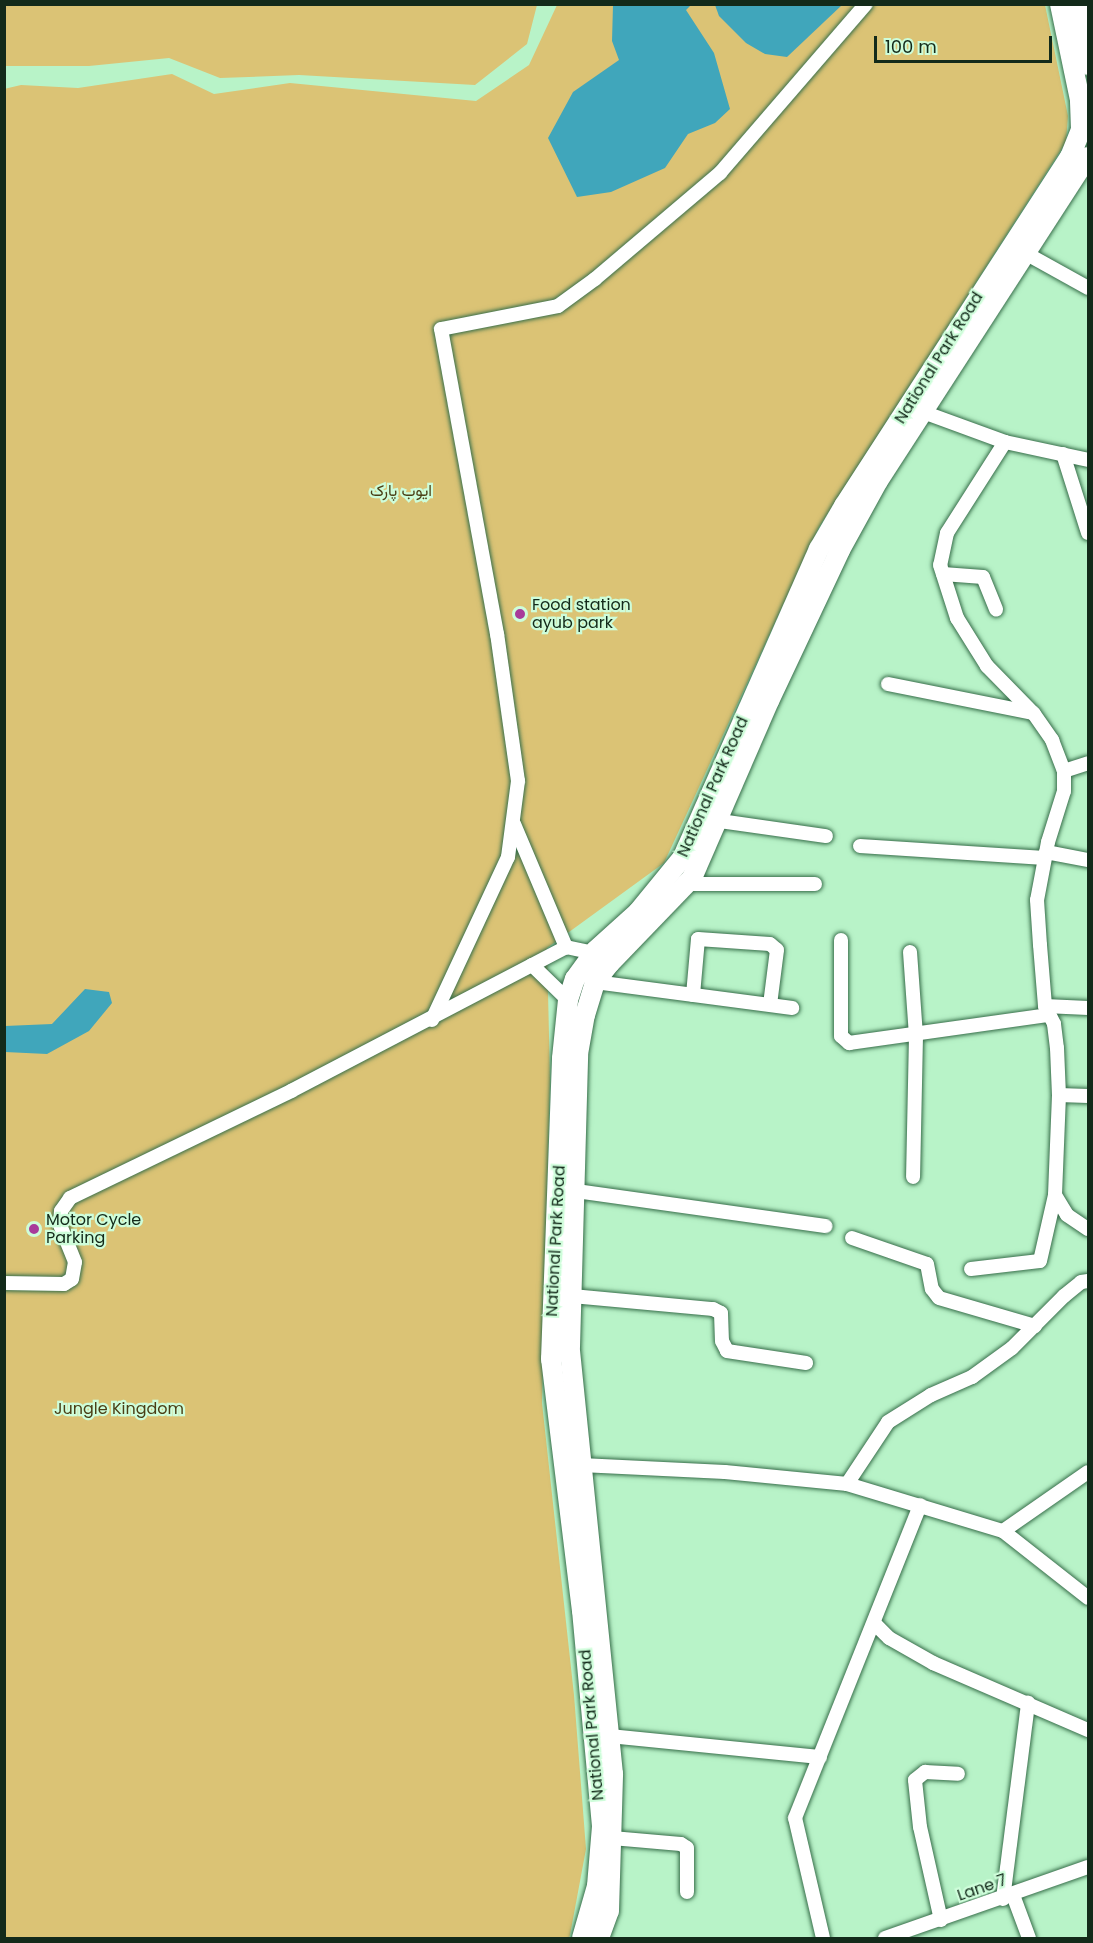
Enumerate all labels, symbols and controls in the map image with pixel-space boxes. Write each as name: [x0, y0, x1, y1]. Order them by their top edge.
scale bar: [877, 24, 1056, 62]
text: 100 m: [885, 34, 937, 59]
street label: National Park Road: [891, 289, 987, 427]
park label: ایوب پارک: [370, 481, 432, 501]
place label: Food station ayub park: [532, 595, 631, 633]
marker: Food station ayub park: [513, 607, 527, 621]
street label: National Park Road: [673, 714, 753, 860]
street label: National Park Road: [542, 1165, 570, 1317]
place label: Motor Cycle Parking: [46, 1210, 141, 1248]
marker: Motor Cycle Parking: [27, 1222, 41, 1236]
park label: Jungle Kingdom: [54, 1399, 184, 1419]
street label: National Park Road: [576, 1649, 608, 1801]
street label: Lane 7: [955, 1871, 1009, 1905]

